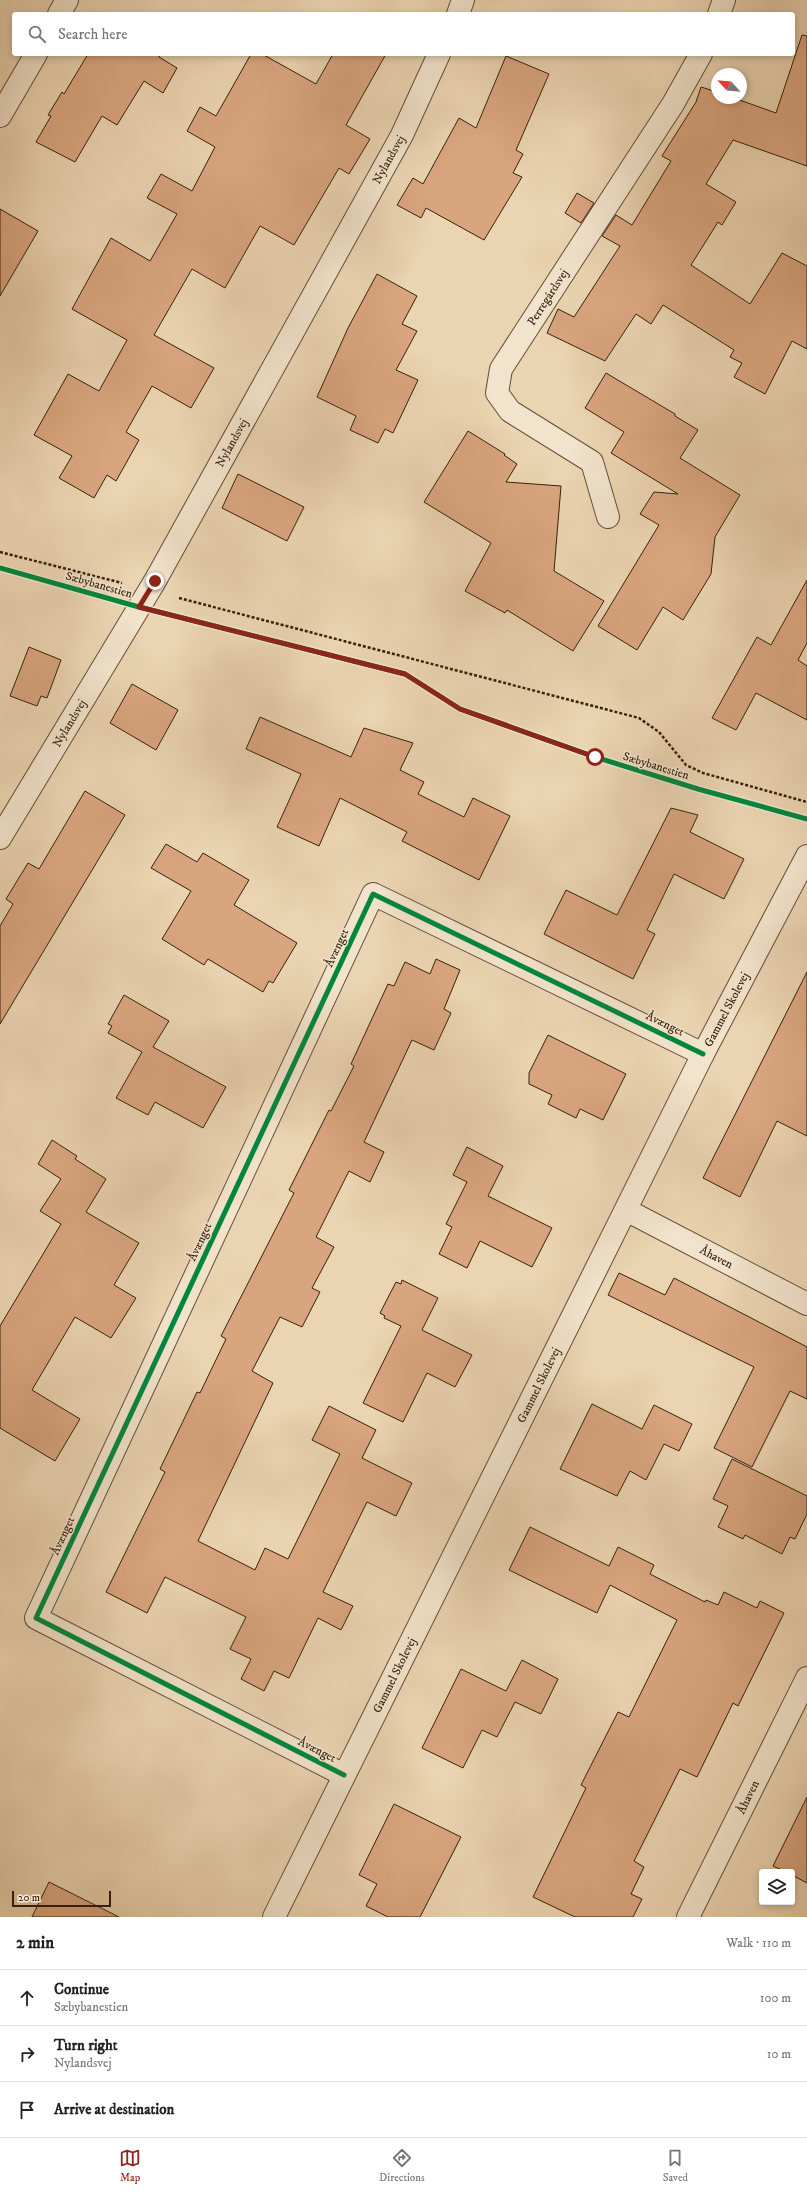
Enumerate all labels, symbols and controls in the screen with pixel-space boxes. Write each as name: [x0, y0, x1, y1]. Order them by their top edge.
search box: [12, 12, 795, 56]
icon: search: [26, 23, 48, 45]
text: Search here: [58, 25, 127, 44]
north arrow: [711, 68, 747, 104]
street label: Nylandsvej: [369, 132, 408, 186]
street label: Perregårdsvej: [524, 266, 571, 328]
street label: Nylandsvej: [212, 416, 251, 470]
street label: Sæbybanestien: [64, 568, 135, 602]
route end: [146, 572, 164, 590]
street label: Nylandsvej: [49, 697, 89, 750]
route start: [586, 748, 604, 766]
street label: Sæbybanestien: [621, 749, 692, 783]
street label: Åvænget: [322, 926, 352, 970]
street label: Gammel Skolevej: [701, 970, 752, 1049]
street label: Åvænget: [644, 1008, 687, 1040]
street label: Åvænget: [185, 1220, 215, 1264]
street label: Åhaven: [697, 1242, 736, 1272]
street label: Gammel Skolevej: [513, 1345, 563, 1425]
street label: Åvænget: [48, 1514, 78, 1558]
street label: Gammel Skolevej: [369, 1635, 419, 1715]
street label: Åvænget: [296, 1734, 339, 1766]
street label: Åhaven: [733, 1777, 763, 1816]
map controls: [759, 1869, 795, 1905]
button: layers: [759, 1869, 795, 1905]
scale bar: [12, 1889, 111, 1908]
text: 20 m: [18, 1891, 40, 1905]
text: 2 min: [16, 1932, 54, 1954]
text: Walk · 110 m: [726, 1935, 791, 1951]
text: Continue: [54, 1980, 109, 1999]
icon: ahead: [16, 1987, 38, 2009]
text: 100 m: [760, 1990, 791, 2006]
text: Sæbybanestien: [54, 1999, 128, 2015]
text: Turn right: [54, 2036, 117, 2055]
icon: right: [16, 2043, 38, 2065]
text: 10 m: [767, 2046, 791, 2062]
text: Nylandsvej: [54, 2055, 112, 2071]
icon: arrive: [16, 2099, 38, 2121]
text: Arrive at destination: [54, 2100, 174, 2119]
tab: Map: [119, 2147, 141, 2185]
tab: Directions: [379, 2147, 425, 2185]
tab: Saved: [663, 2147, 688, 2185]

